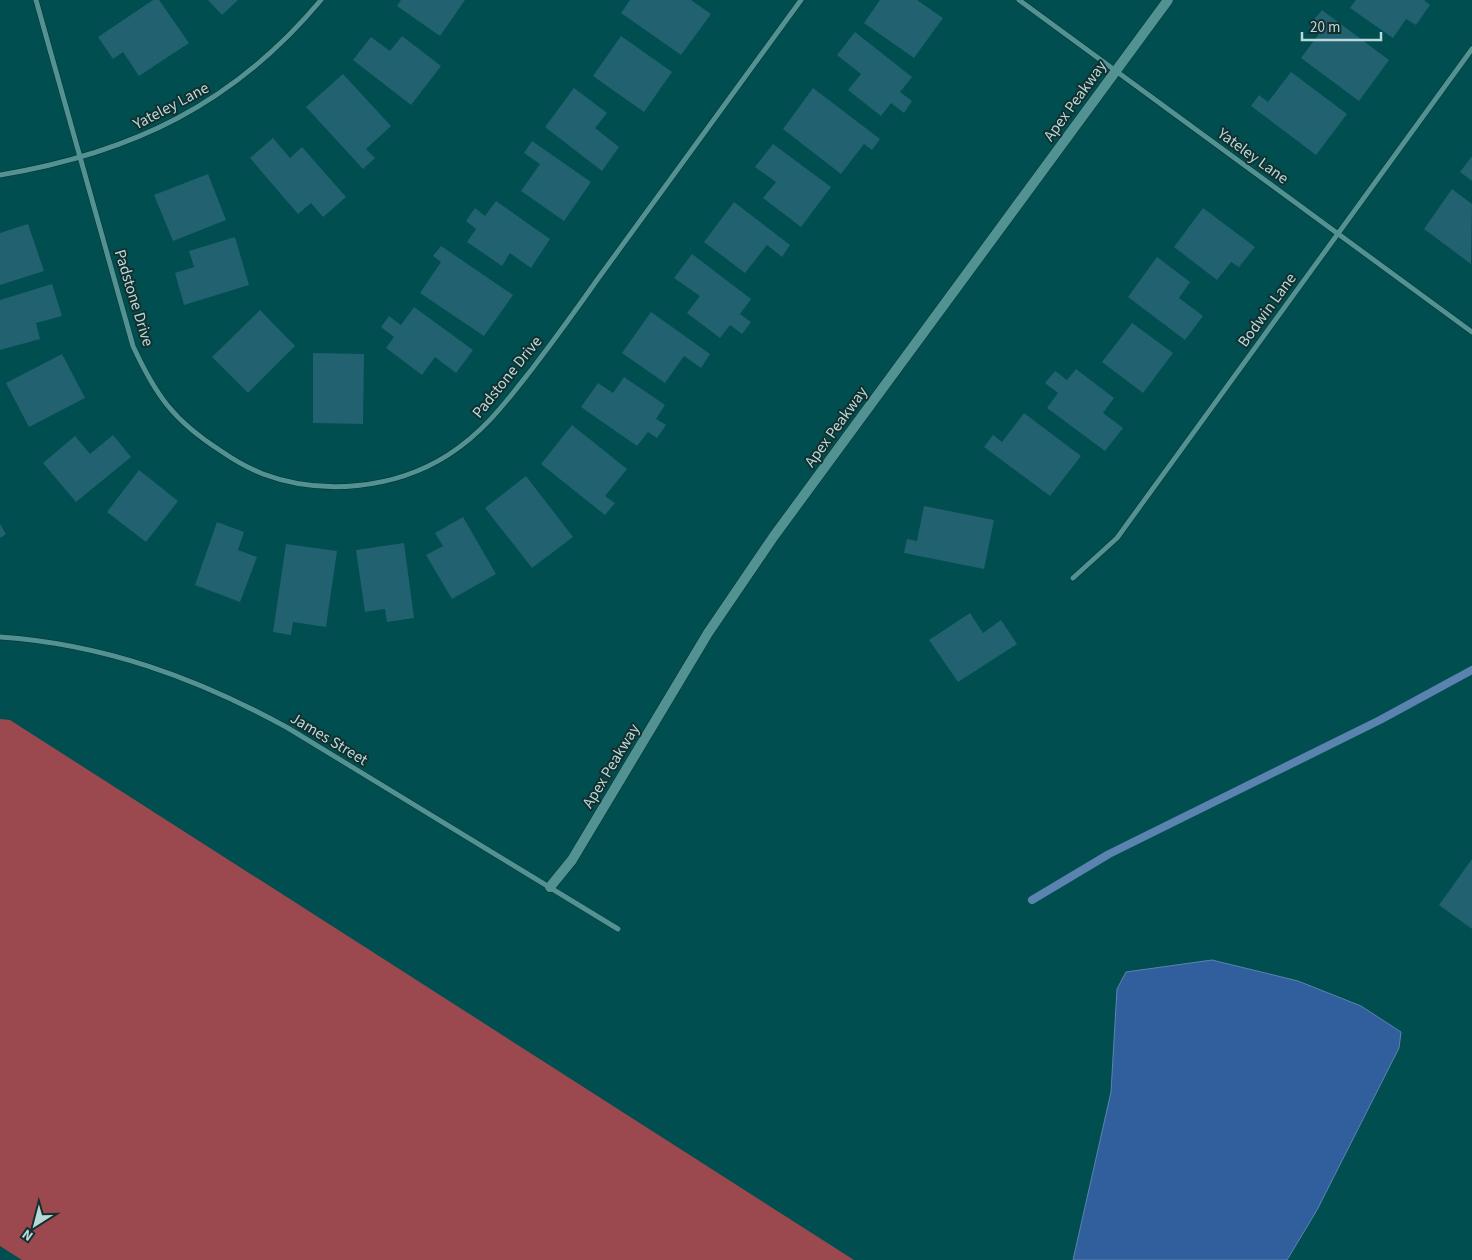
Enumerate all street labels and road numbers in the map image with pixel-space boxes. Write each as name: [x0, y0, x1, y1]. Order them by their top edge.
street label: Apex Peakway: [1038, 56, 1112, 146]
street label: Yateley Lane: [128, 77, 213, 136]
street label: Yateley Lane: [1212, 122, 1293, 189]
street label: Padstone Drive: [109, 247, 159, 349]
street label: Bodwin Lane: [1233, 268, 1301, 352]
street label: Padstone Drive: [467, 331, 547, 423]
street label: Apex Peakway: [799, 382, 873, 472]
street label: James Street: [286, 707, 372, 771]
street label: Apex Peakway: [577, 719, 645, 812]

